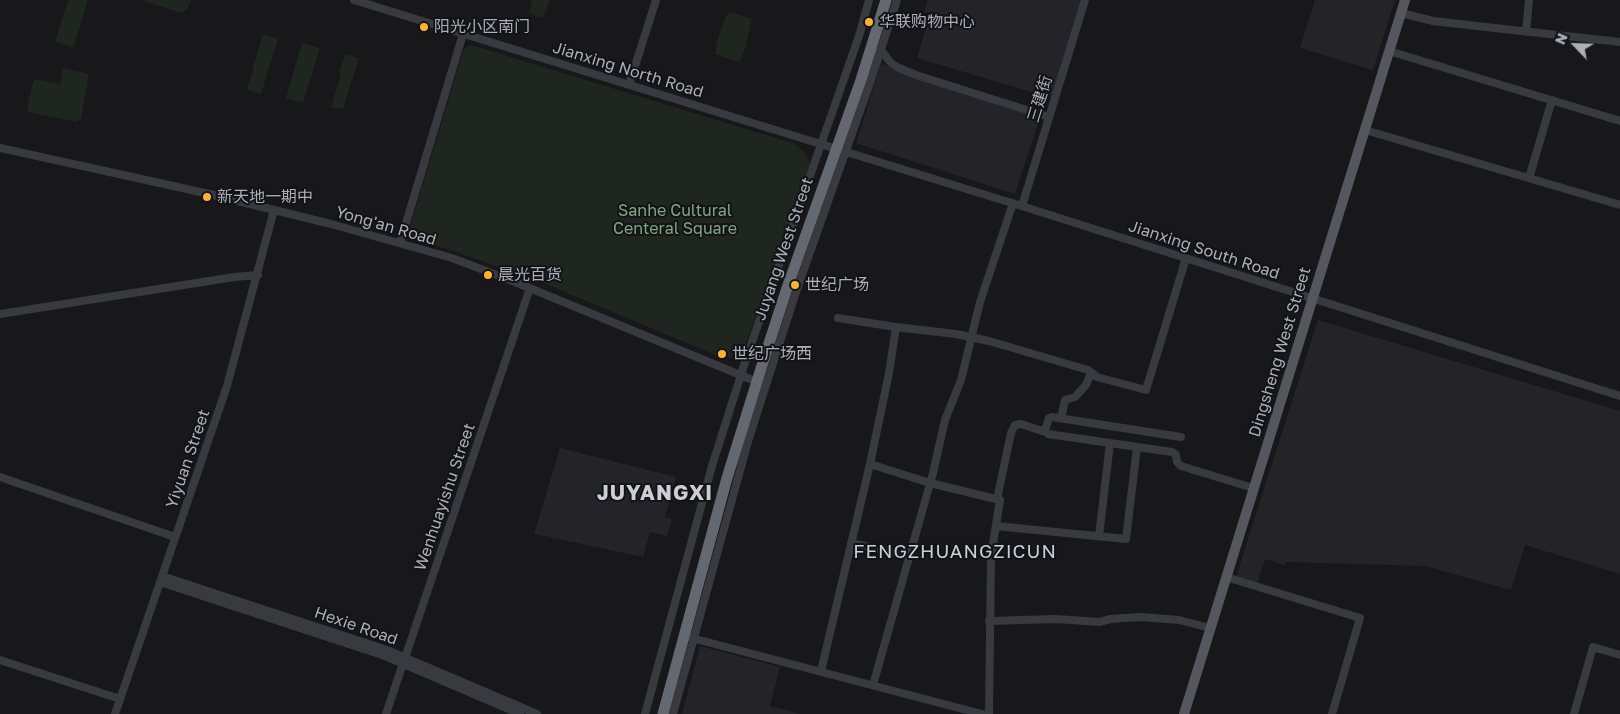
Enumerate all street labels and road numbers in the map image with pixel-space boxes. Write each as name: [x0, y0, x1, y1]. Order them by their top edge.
street label: Jianxing North Road: [550, 38, 706, 102]
street label: 三建街: [1024, 73, 1056, 125]
street label: Juyang West Street: [751, 175, 817, 323]
street label: Yong'an Road: [333, 202, 439, 250]
street label: Jianxing South Road: [1126, 216, 1282, 284]
street label: Dingsheng West Street: [1245, 265, 1315, 439]
street label: Yiyuan Street: [162, 407, 214, 511]
street label: Wenhuayishu Street: [411, 421, 479, 573]
street label: Hexie Road: [312, 603, 400, 649]

